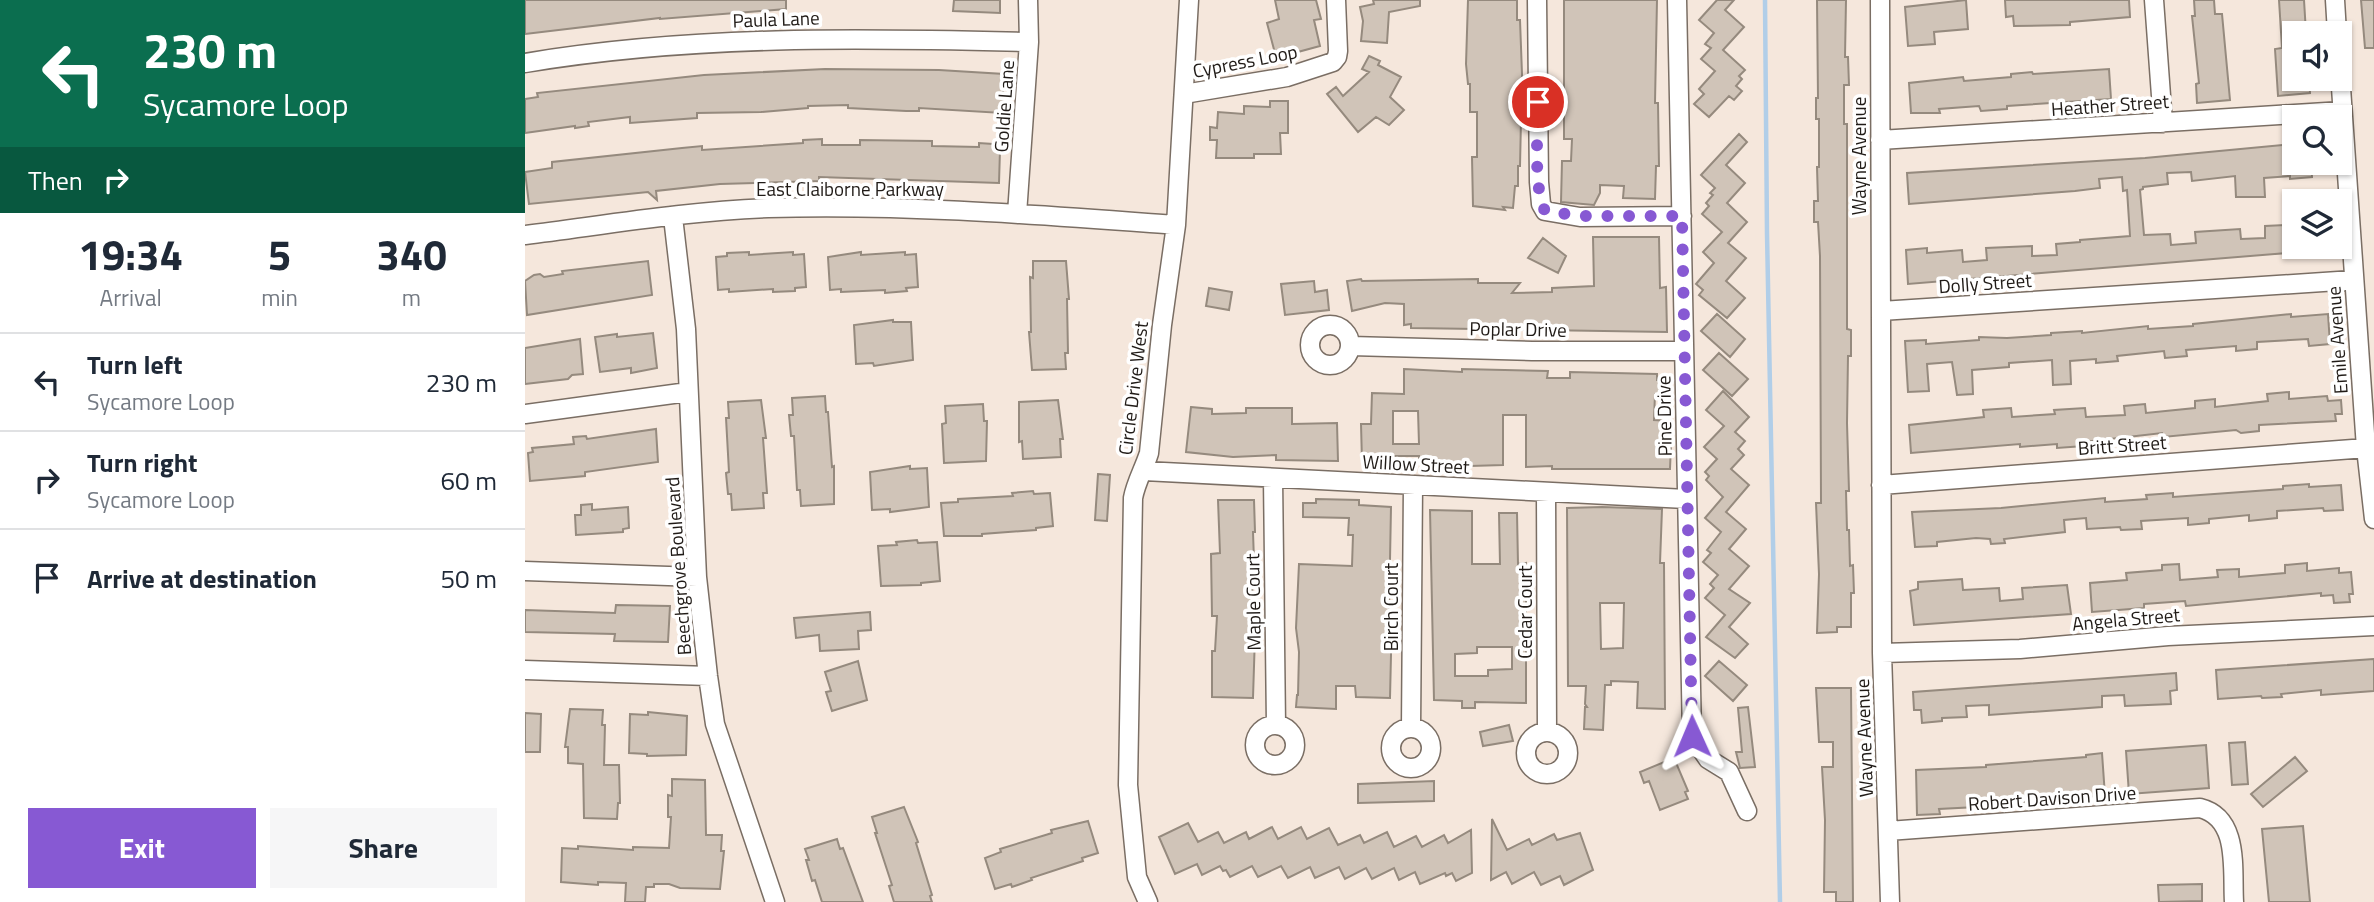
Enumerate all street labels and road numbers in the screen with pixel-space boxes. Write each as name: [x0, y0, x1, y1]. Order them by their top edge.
street label: Paula Lane: [732, 2, 820, 35]
street label: Cypress Loop: [1190, 36, 1300, 85]
street label: Goldie Lane: [986, 59, 1021, 153]
street label: Heather Street: [2050, 86, 2170, 123]
street label: Wayne Avenue: [1844, 97, 1873, 215]
street label: East Claiborne Parkway: [756, 174, 944, 203]
street label: Dolly Street: [1937, 265, 2033, 300]
street label: Emile Avenue: [2318, 285, 2355, 395]
street label: Poplar Drive: [1469, 313, 1567, 344]
street label: Circle Drive West: [1110, 319, 1155, 457]
street label: Pine Drive: [1648, 375, 1679, 457]
street label: Britt Street: [2077, 427, 2168, 462]
street label: Willow Street: [1362, 446, 1471, 481]
street label: Beechgrove Boulevard: [657, 476, 698, 656]
street label: Maple Court: [1237, 553, 1268, 651]
street label: Birch Court: [1376, 562, 1405, 651]
street label: Cedar Court: [1510, 565, 1539, 659]
street label: Angela Street: [2071, 599, 2181, 638]
street label: Wayne Avenue: [1847, 678, 1880, 798]
street label: Robert Davison Drive: [1967, 777, 2137, 818]

